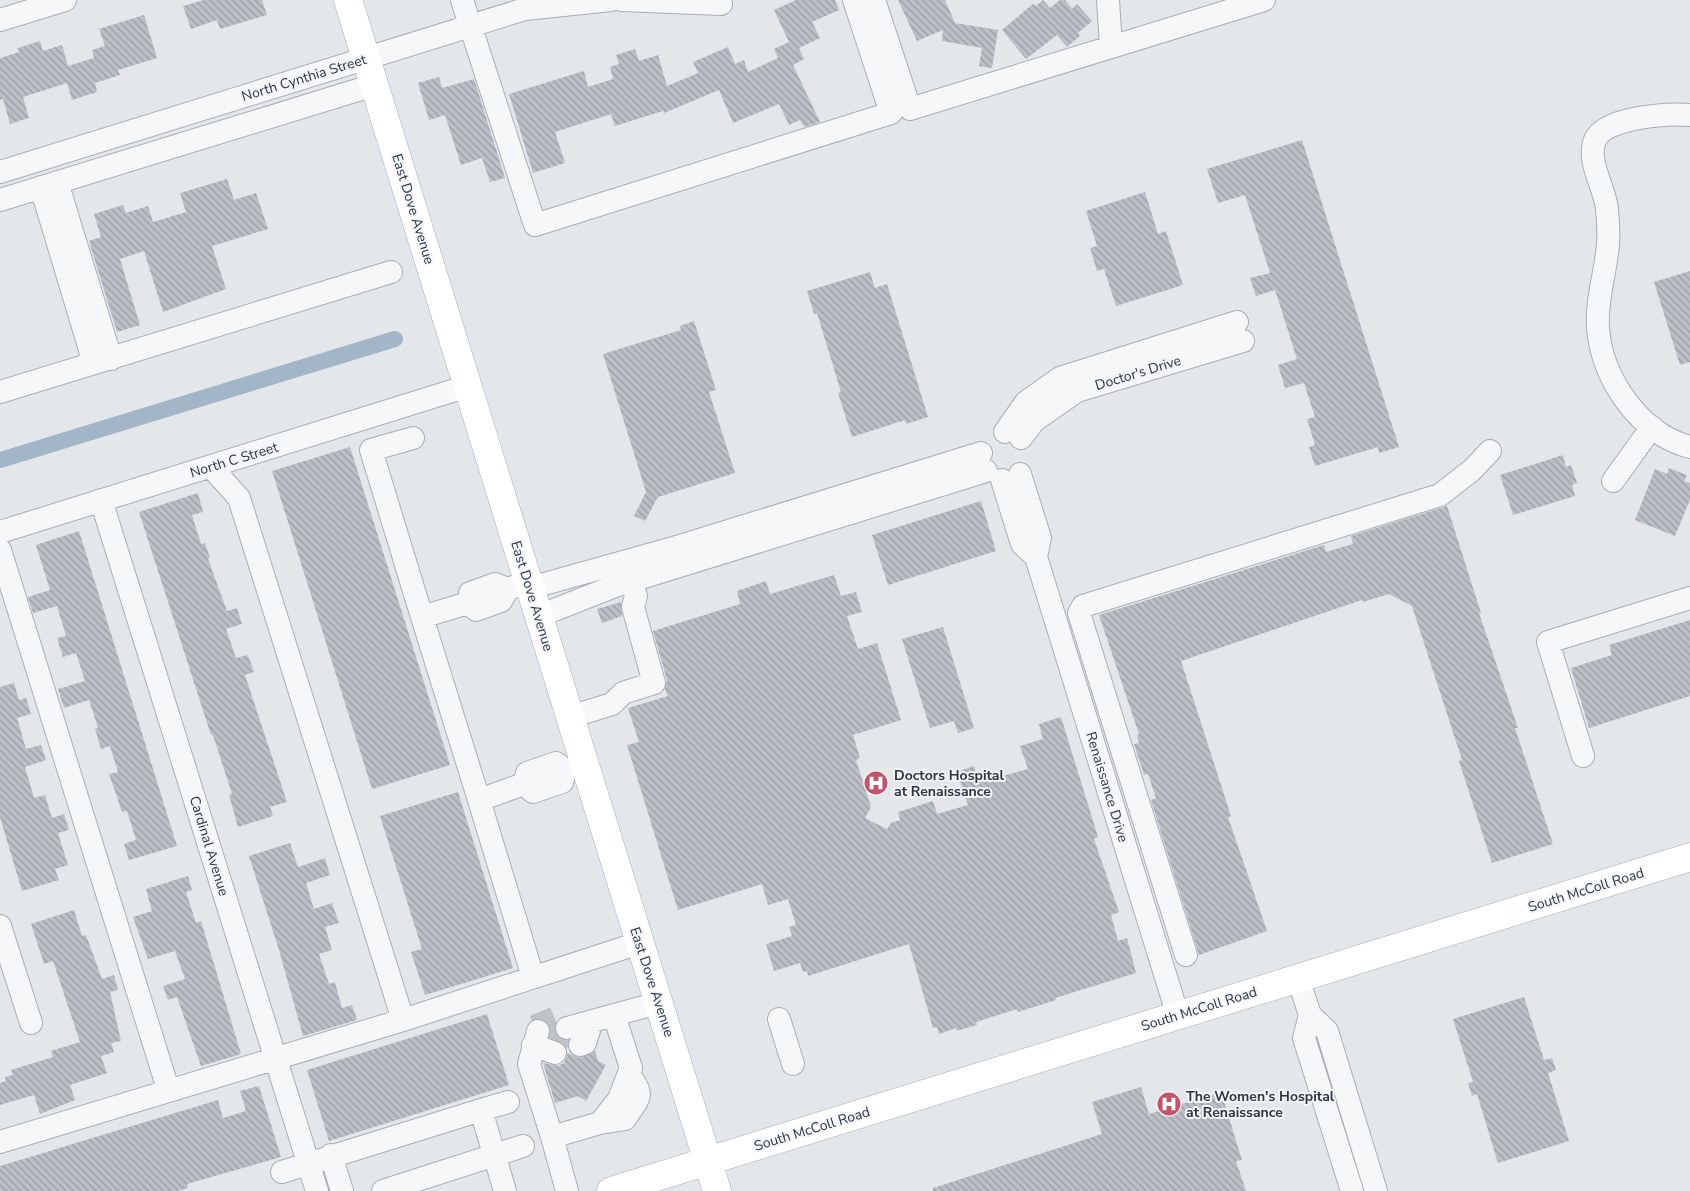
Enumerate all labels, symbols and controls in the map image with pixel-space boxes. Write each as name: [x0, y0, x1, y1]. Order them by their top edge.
street label: North Cynthia Street: [239, 50, 369, 106]
street label: East Dove Avenue: [387, 151, 439, 267]
street label: Doctor's Drive: [1093, 351, 1183, 395]
street label: North C Street: [188, 438, 280, 482]
street label: East Dove Avenue: [506, 538, 558, 654]
street label: Renaissance Drive: [1081, 729, 1133, 845]
place label: Doctors Hospital at Renaissance: [894, 766, 1004, 801]
hospital icon: Doctors Hospital at Renaissance: [863, 770, 889, 796]
street label: Cardinal Avenue: [185, 794, 233, 898]
street label: South McColl Road: [1526, 863, 1646, 917]
street label: East Dove Avenue: [625, 925, 679, 1039]
street label: South McColl Road: [1139, 982, 1259, 1036]
place label: The Women's Hospital at Renaissance: [1186, 1087, 1335, 1122]
hospital icon: The Women's Hospital at Renaissance: [1156, 1091, 1182, 1117]
street label: South McColl Road: [752, 1102, 872, 1156]

